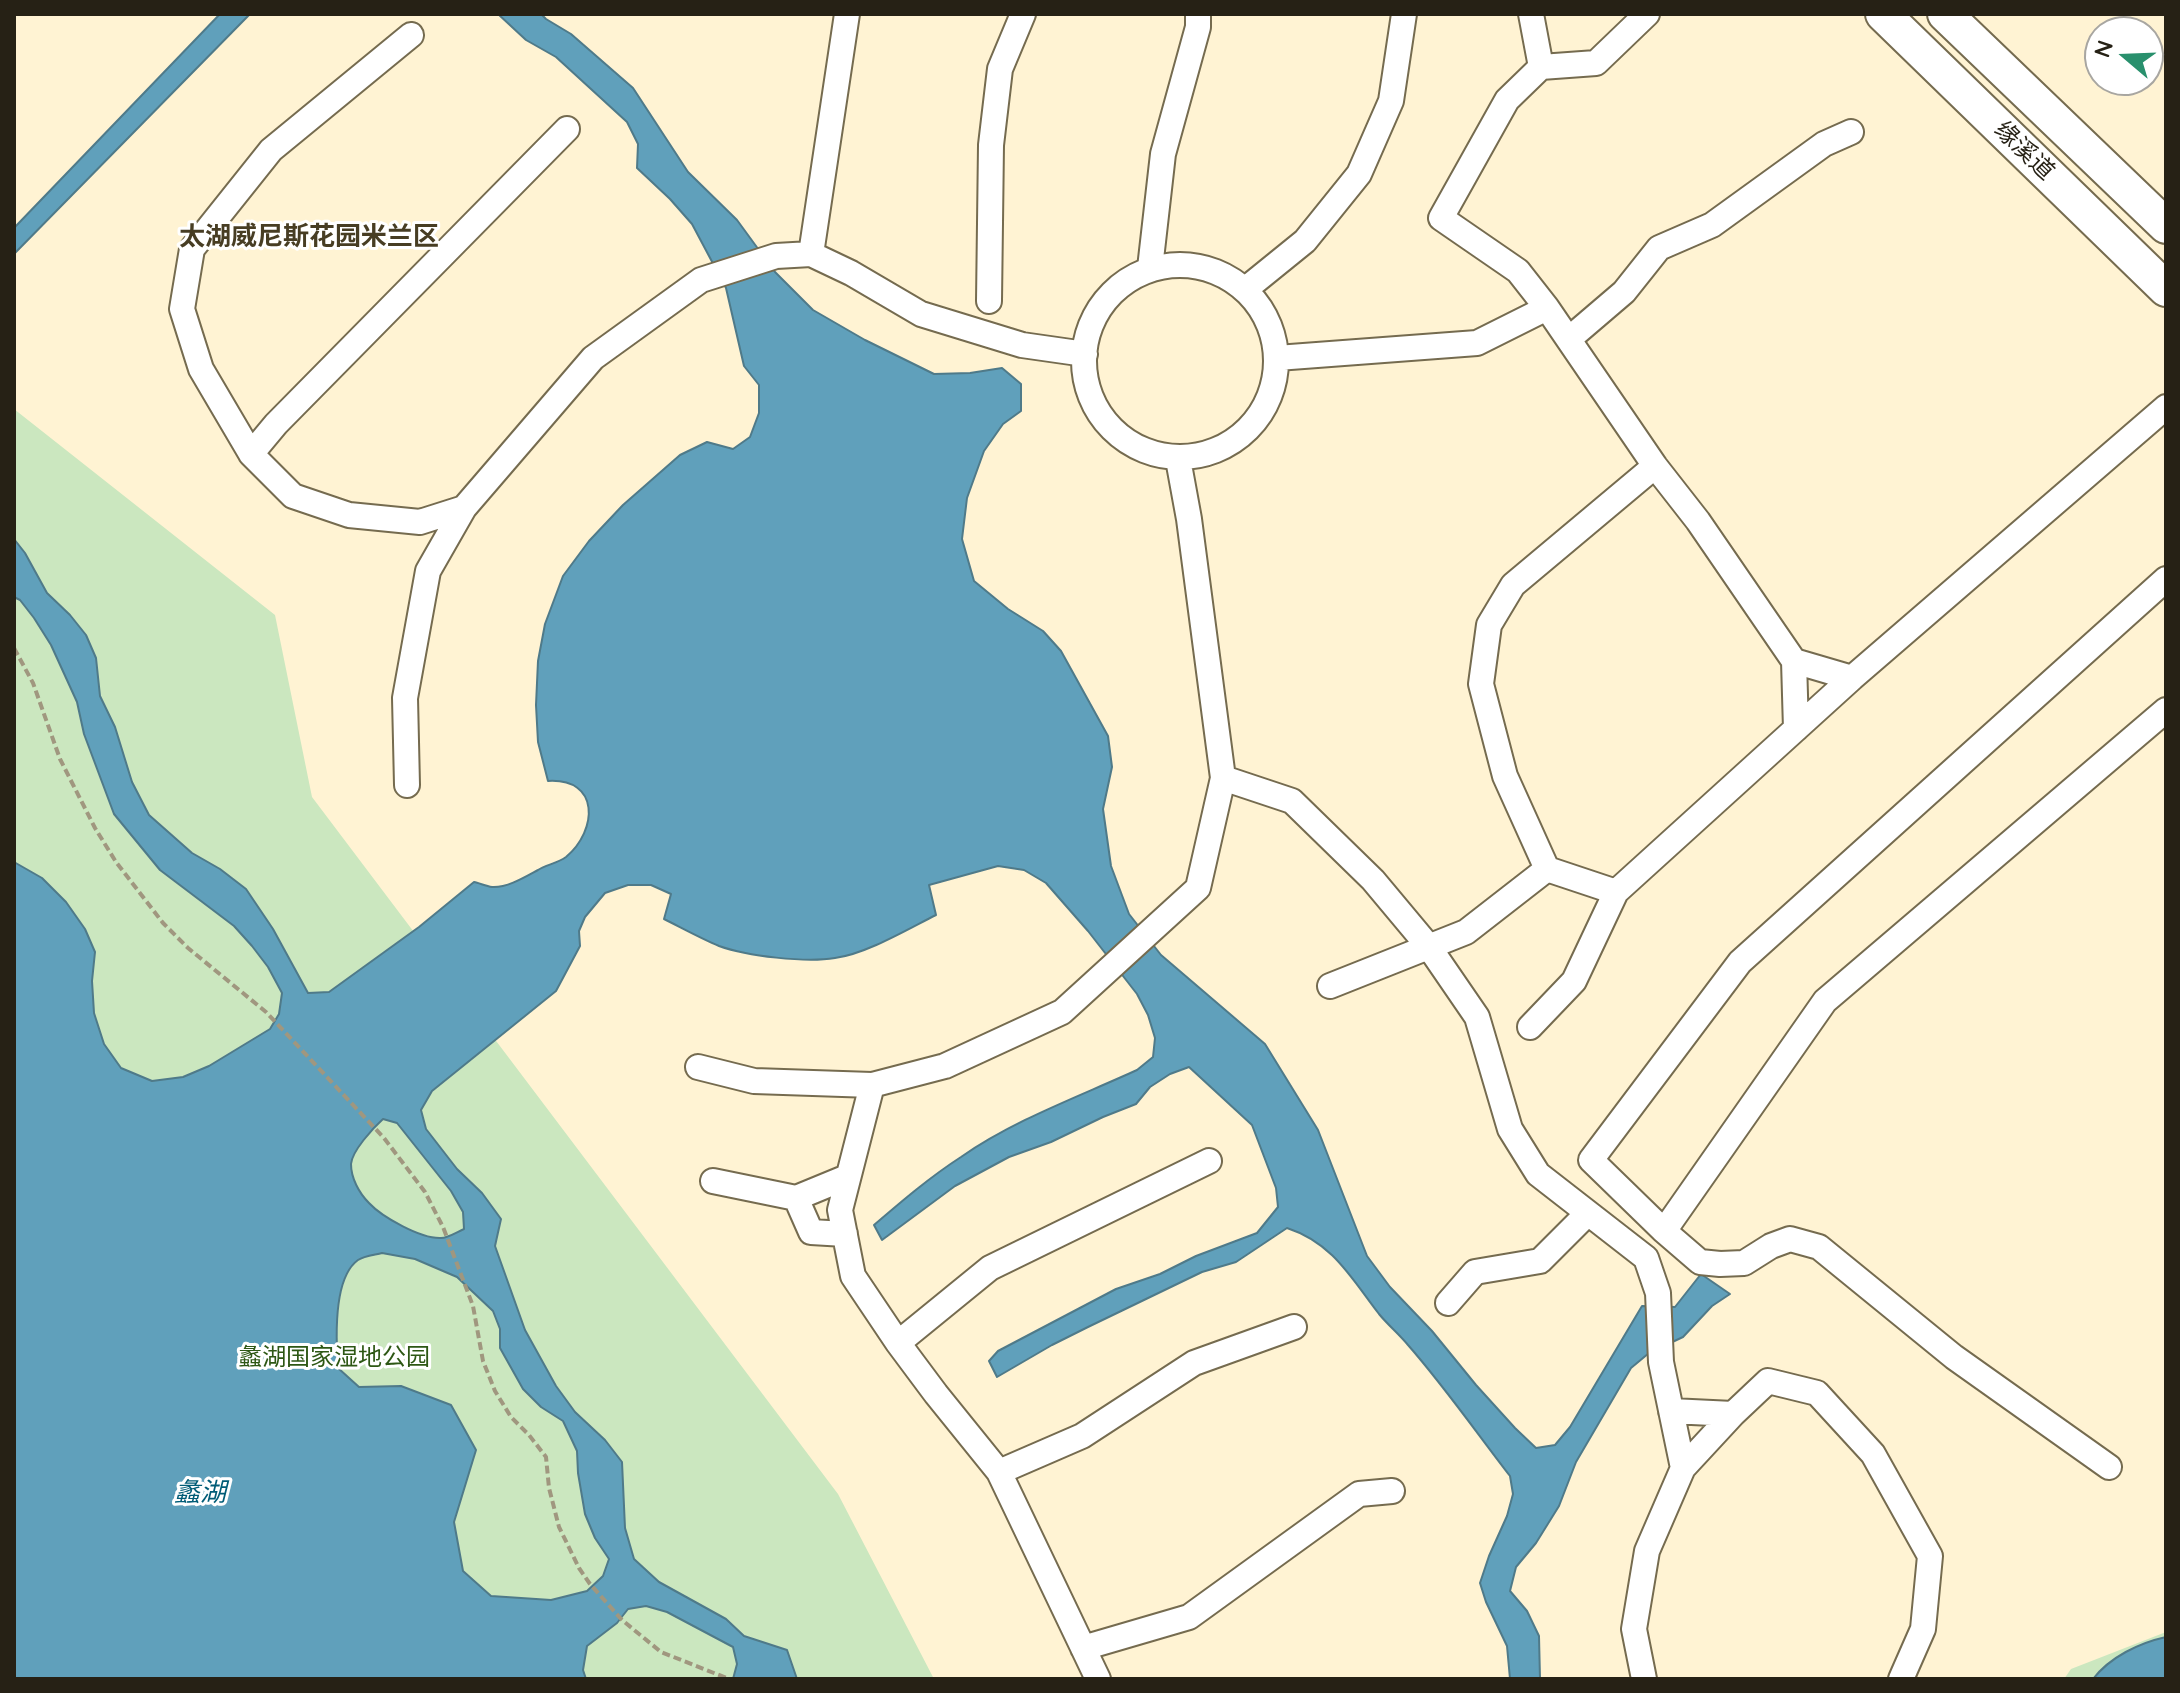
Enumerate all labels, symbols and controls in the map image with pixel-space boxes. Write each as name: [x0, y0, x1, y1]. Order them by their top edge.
north arrow: [2084, 16, 2164, 96]
text: N: [2087, 37, 2119, 61]
street label: 缘溪道: [1988, 116, 2060, 186]
district label: 太湖威尼斯花园米兰区: [179, 221, 439, 253]
park label: 蠡湖国家湿地公园: [238, 1344, 430, 1372]
water label: 蠡湖: [174, 1477, 226, 1509]

